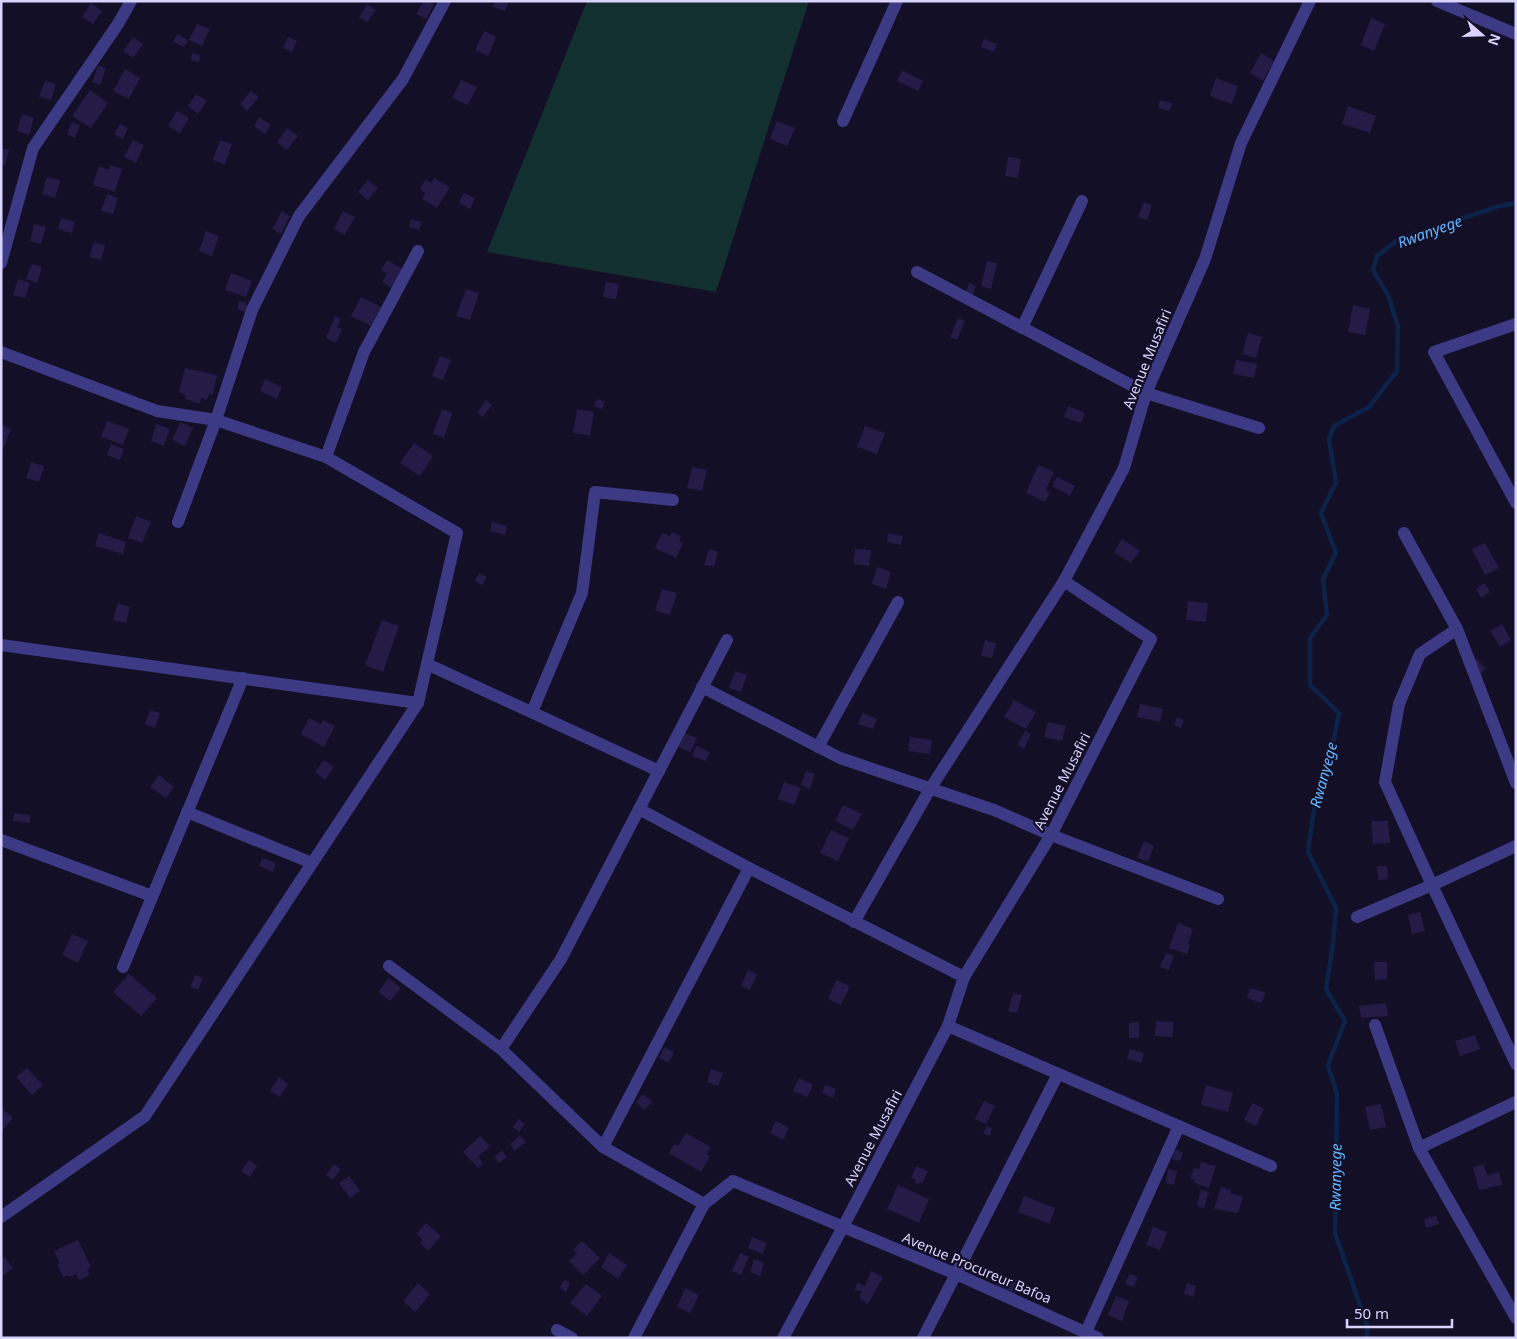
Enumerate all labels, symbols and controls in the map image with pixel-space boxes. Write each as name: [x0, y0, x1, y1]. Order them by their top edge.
north arrow: [1457, 10, 1507, 60]
text: N: [1484, 31, 1506, 48]
water label: Rwanyege: [1395, 210, 1465, 252]
street label: Avenue Musafiri: [1118, 306, 1175, 412]
street label: Avenue Musafiri: [1029, 729, 1094, 833]
water label: Rwanyege: [1305, 739, 1342, 810]
street label: Avenue Musafiri: [839, 1086, 906, 1189]
water label: Rwanyege: [1324, 1143, 1346, 1211]
street label: Avenue Procureur Bafoa: [900, 1227, 1055, 1308]
scale bar: [1347, 1296, 1452, 1328]
text: 50 m: [1354, 1303, 1389, 1323]

